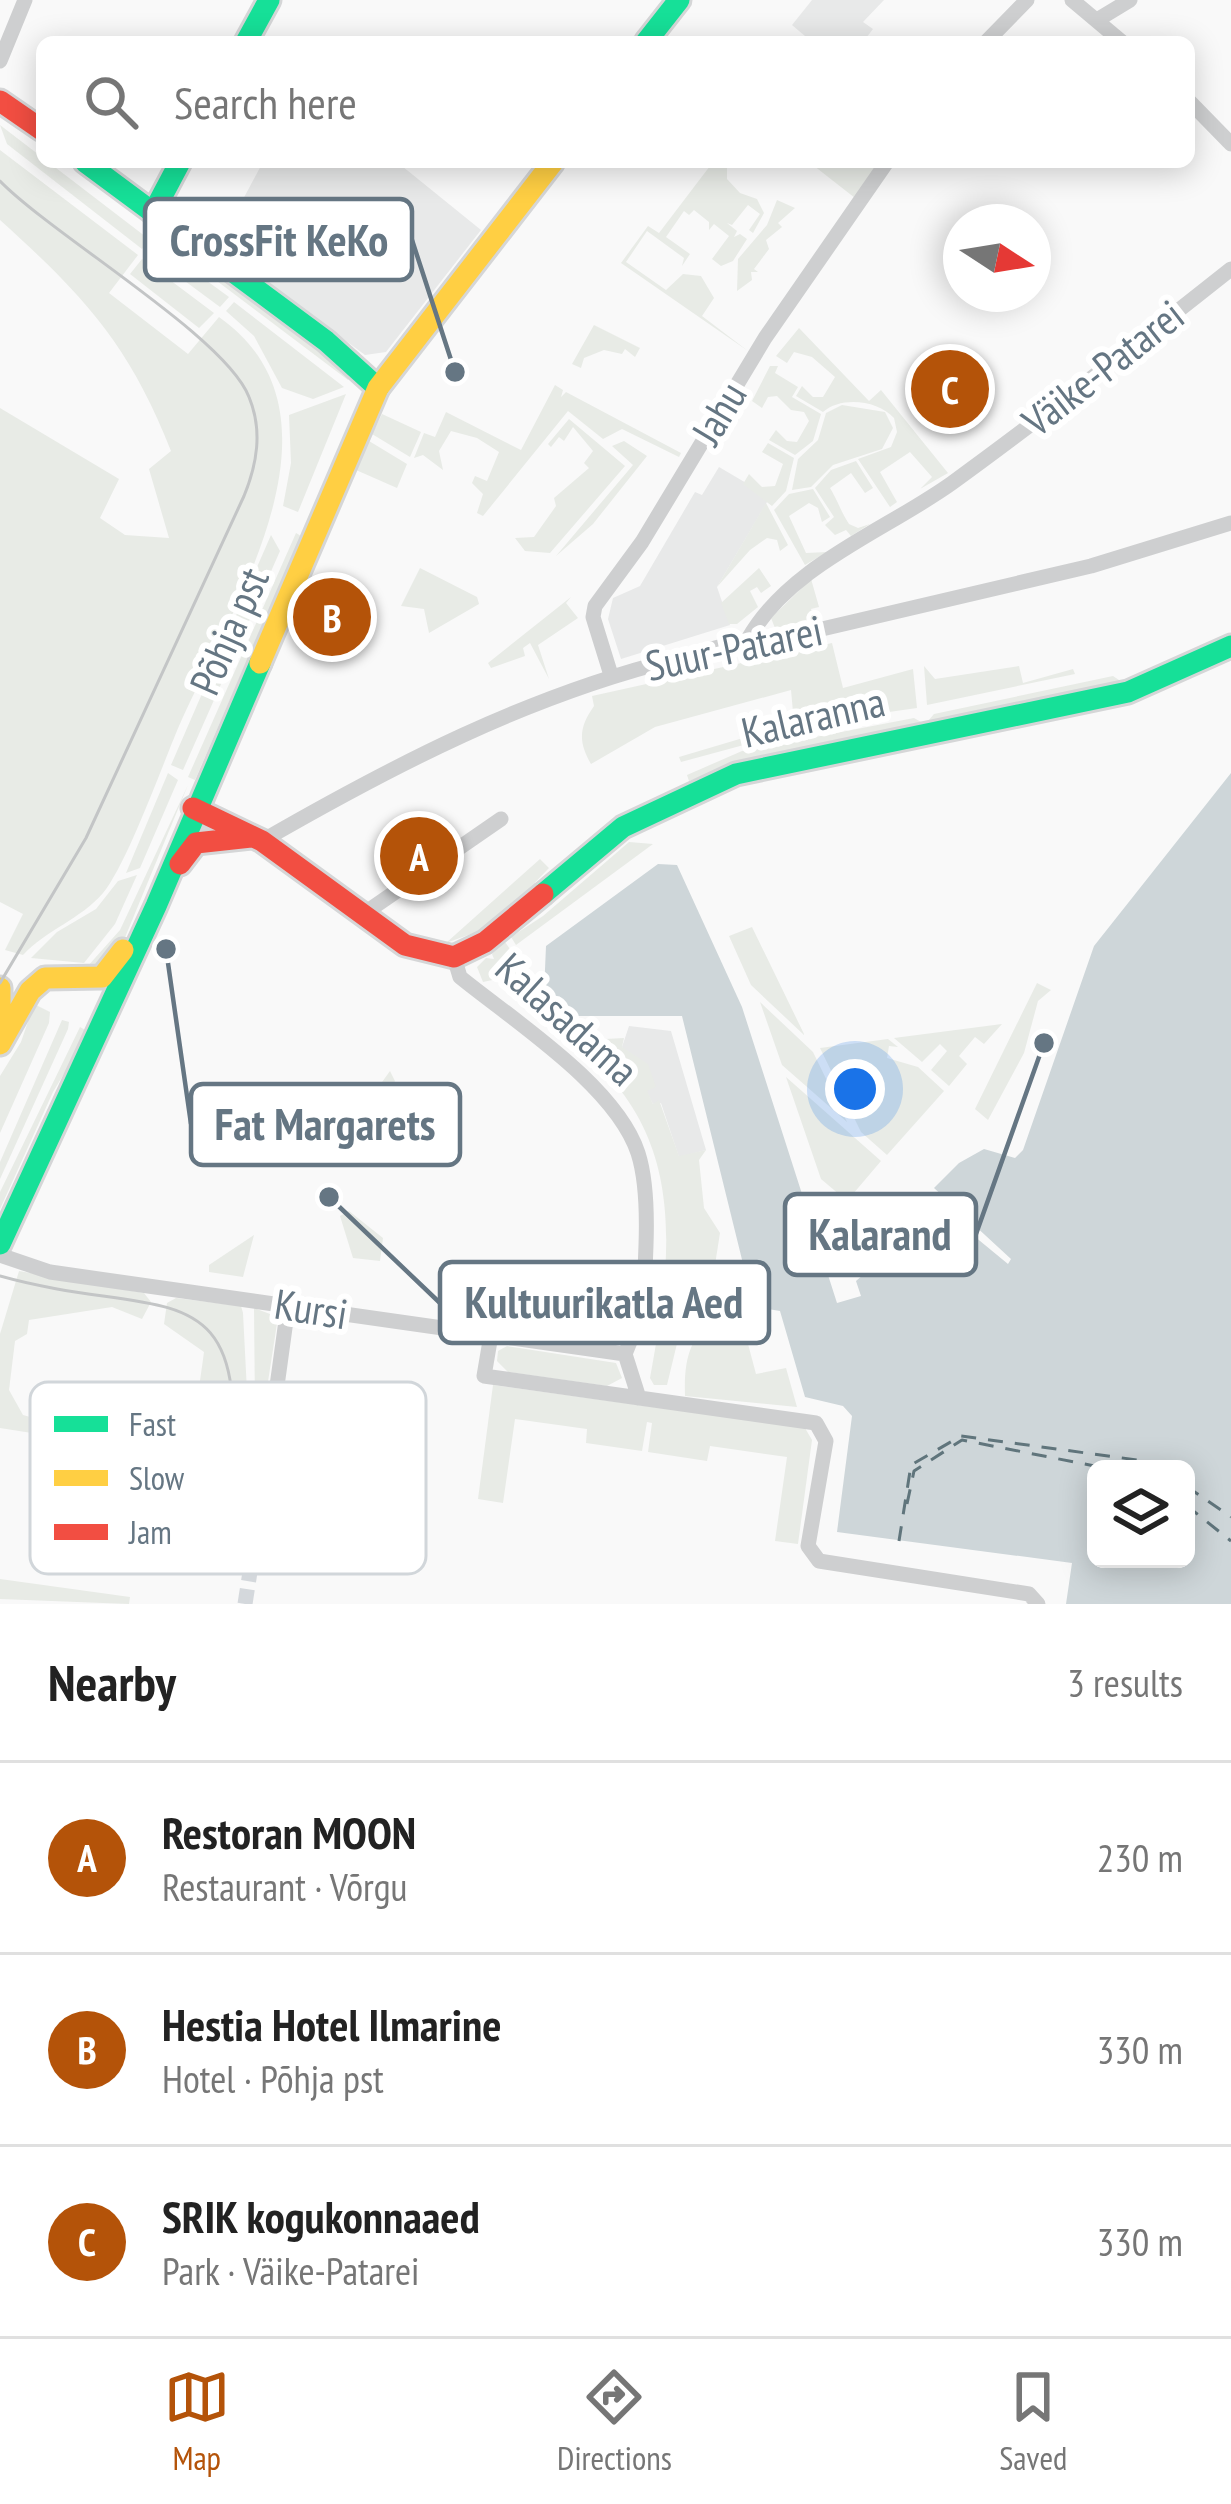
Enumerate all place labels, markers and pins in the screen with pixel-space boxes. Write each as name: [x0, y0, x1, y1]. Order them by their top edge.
callout: CrossFit KeKo: [145, 199, 412, 280]
pin: C: [911, 344, 989, 434]
pin: B: [293, 572, 371, 662]
pin: A: [380, 811, 458, 901]
callout: Fat Margarets: [191, 1084, 460, 1165]
callout: Kalarand: [785, 1194, 976, 1275]
callout: Kultuurikatla Aed: [440, 1262, 769, 1343]

